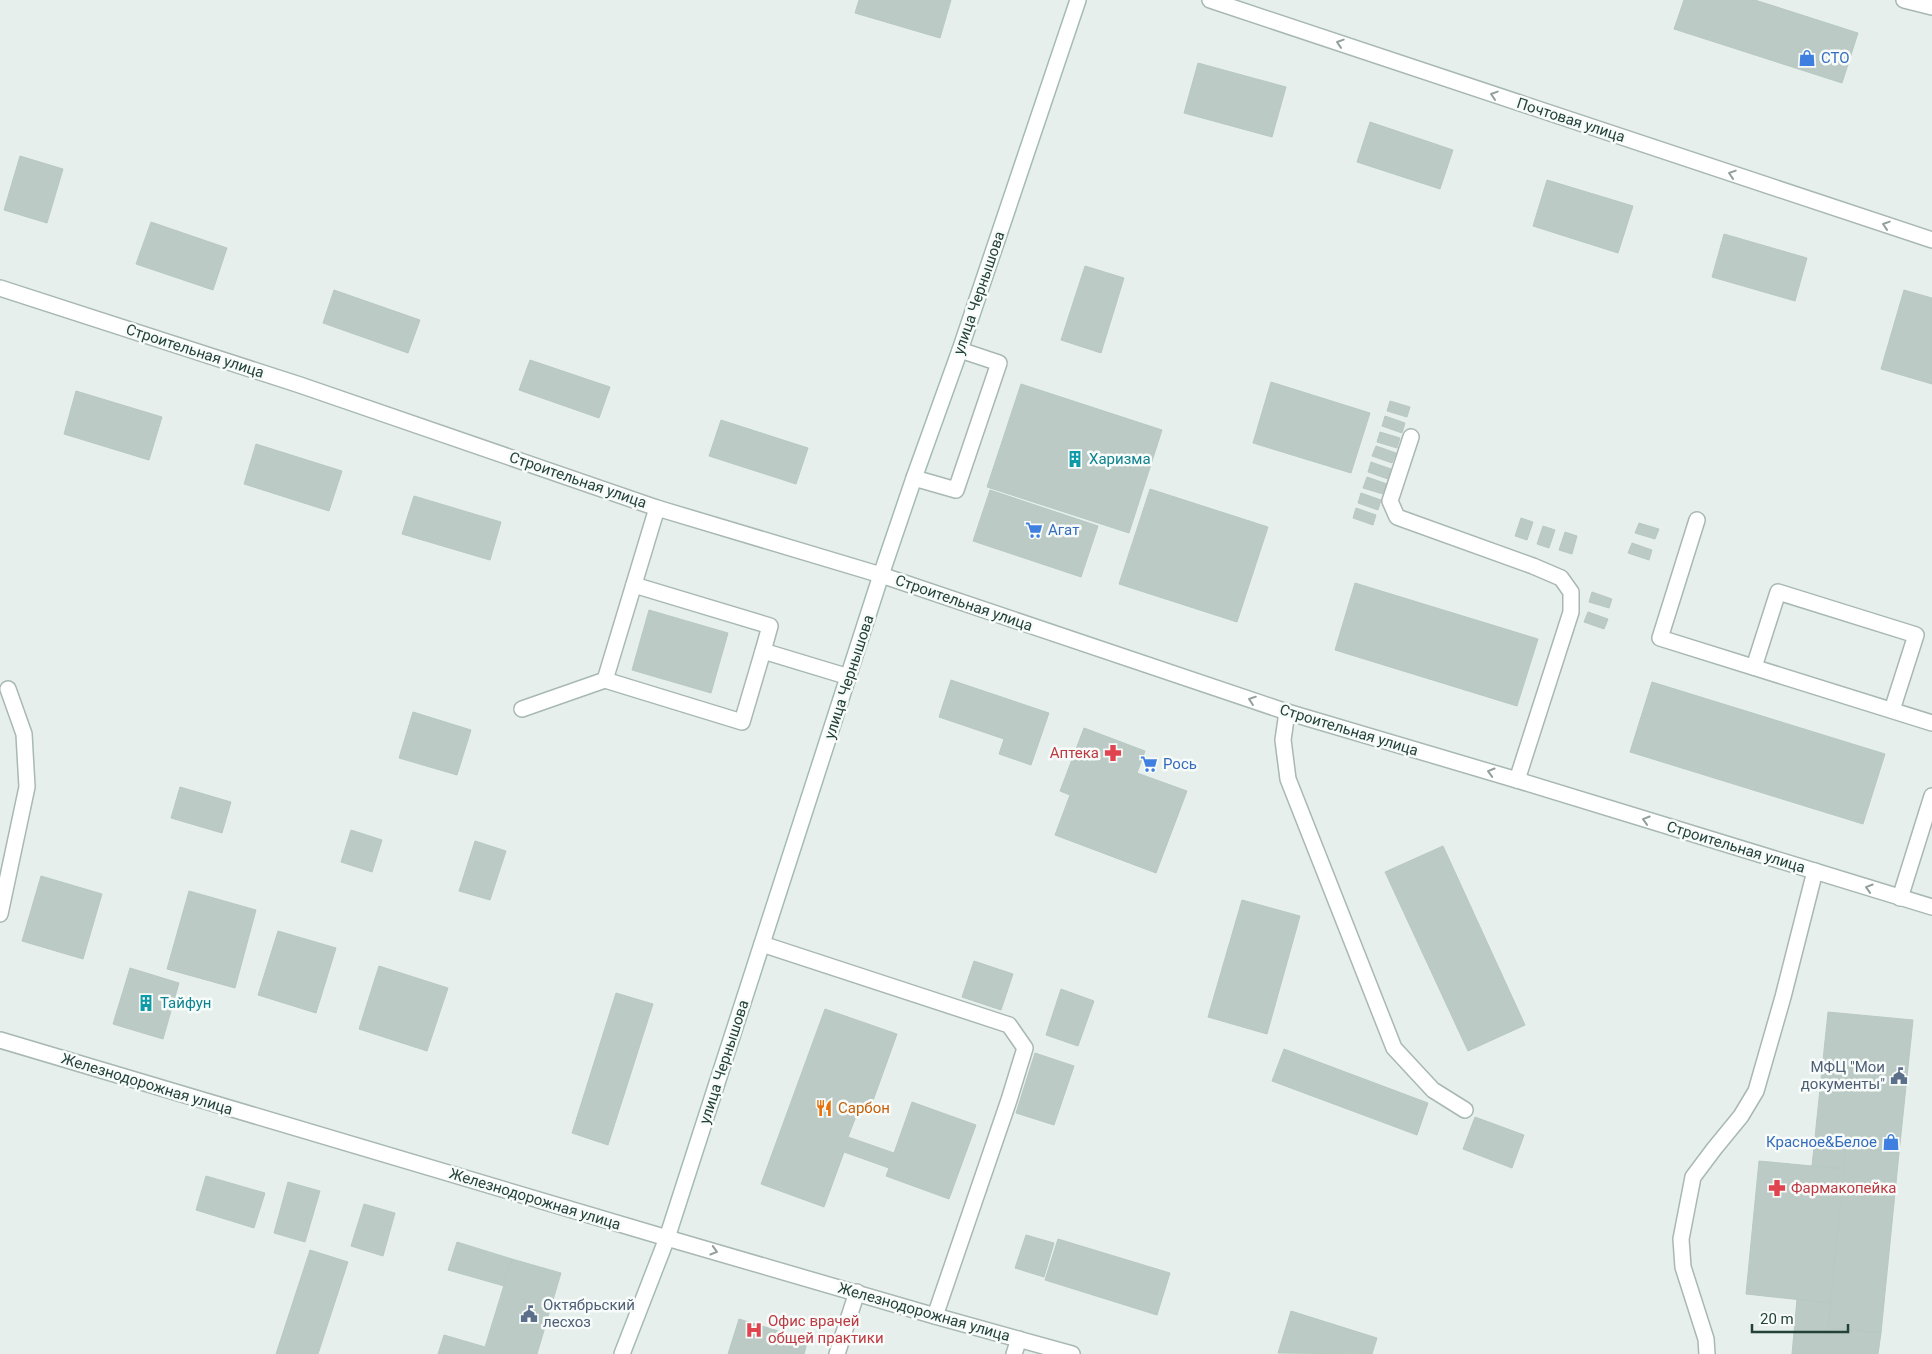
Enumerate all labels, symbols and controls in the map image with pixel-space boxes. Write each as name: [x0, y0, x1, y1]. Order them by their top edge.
one-way arrow: [1336, 39, 1345, 49]
shop icon: СТО: [1797, 48, 1817, 68]
place label: СТО: [1821, 49, 1850, 67]
one-way arrow: [1491, 90, 1499, 100]
street label: Почтовая улица: [1515, 94, 1627, 146]
one-way arrow: [1728, 169, 1736, 179]
one-way arrow: [1882, 221, 1890, 231]
street label: улица Чернышова: [949, 229, 1009, 357]
street label: Строительная улица: [124, 320, 266, 382]
street label: Строительная улица: [507, 448, 649, 512]
building icon: Харизма: [1065, 449, 1085, 469]
place label: Харизма: [1089, 450, 1151, 468]
supermarket icon: Агат: [1024, 520, 1044, 540]
place label: Агат: [1048, 521, 1079, 539]
street label: Строительная улица: [893, 571, 1035, 635]
street label: улица Чернышова: [820, 613, 878, 741]
one-way arrow: [1248, 696, 1256, 706]
street label: Строительная улица: [1278, 700, 1420, 760]
pharmacy icon: Аптека: [1103, 743, 1123, 763]
place label: Аптека: [1050, 744, 1099, 762]
supermarket icon: Рось: [1139, 754, 1159, 774]
place label: Рось: [1163, 755, 1197, 773]
one-way arrow: [1487, 768, 1495, 778]
one-way arrow: [1643, 815, 1651, 825]
street label: Строительная улица: [1665, 817, 1807, 877]
one-way arrow: [1865, 883, 1873, 893]
building icon: Тайфун: [136, 993, 156, 1013]
place label: Тайфун: [160, 994, 212, 1012]
street label: улица Чернышова: [695, 998, 753, 1126]
street label: Железнодорожная улица: [59, 1049, 235, 1119]
place label: МФЦ "Мои документы": [1801, 1058, 1885, 1093]
public building icon: МФЦ "Мои документы": [1889, 1066, 1909, 1086]
restaurant icon: Сарбон: [814, 1098, 834, 1118]
place label: Сарбон: [838, 1099, 890, 1117]
shop icon: Красное&Белое: [1881, 1132, 1901, 1152]
place label: Красное&Белое: [1766, 1133, 1877, 1151]
street label: Железнодорожная улица: [447, 1164, 623, 1234]
pharmacy icon: Фармакопейка: [1767, 1178, 1787, 1198]
place label: Фармакопейка: [1791, 1179, 1897, 1197]
one-way arrow: [710, 1246, 718, 1256]
street label: Железнодорожная улица: [836, 1279, 1012, 1345]
place label: Октябрьский лесхоз: [543, 1296, 635, 1331]
scale bar: [1752, 1302, 1848, 1334]
public building icon: Октябрьский лесхоз: [519, 1304, 539, 1324]
text: 20 m: [1760, 1310, 1794, 1328]
place label: Офис врачей общей практики: [768, 1312, 884, 1347]
hospital icon: Офис врачей общей практики: [744, 1320, 764, 1340]

